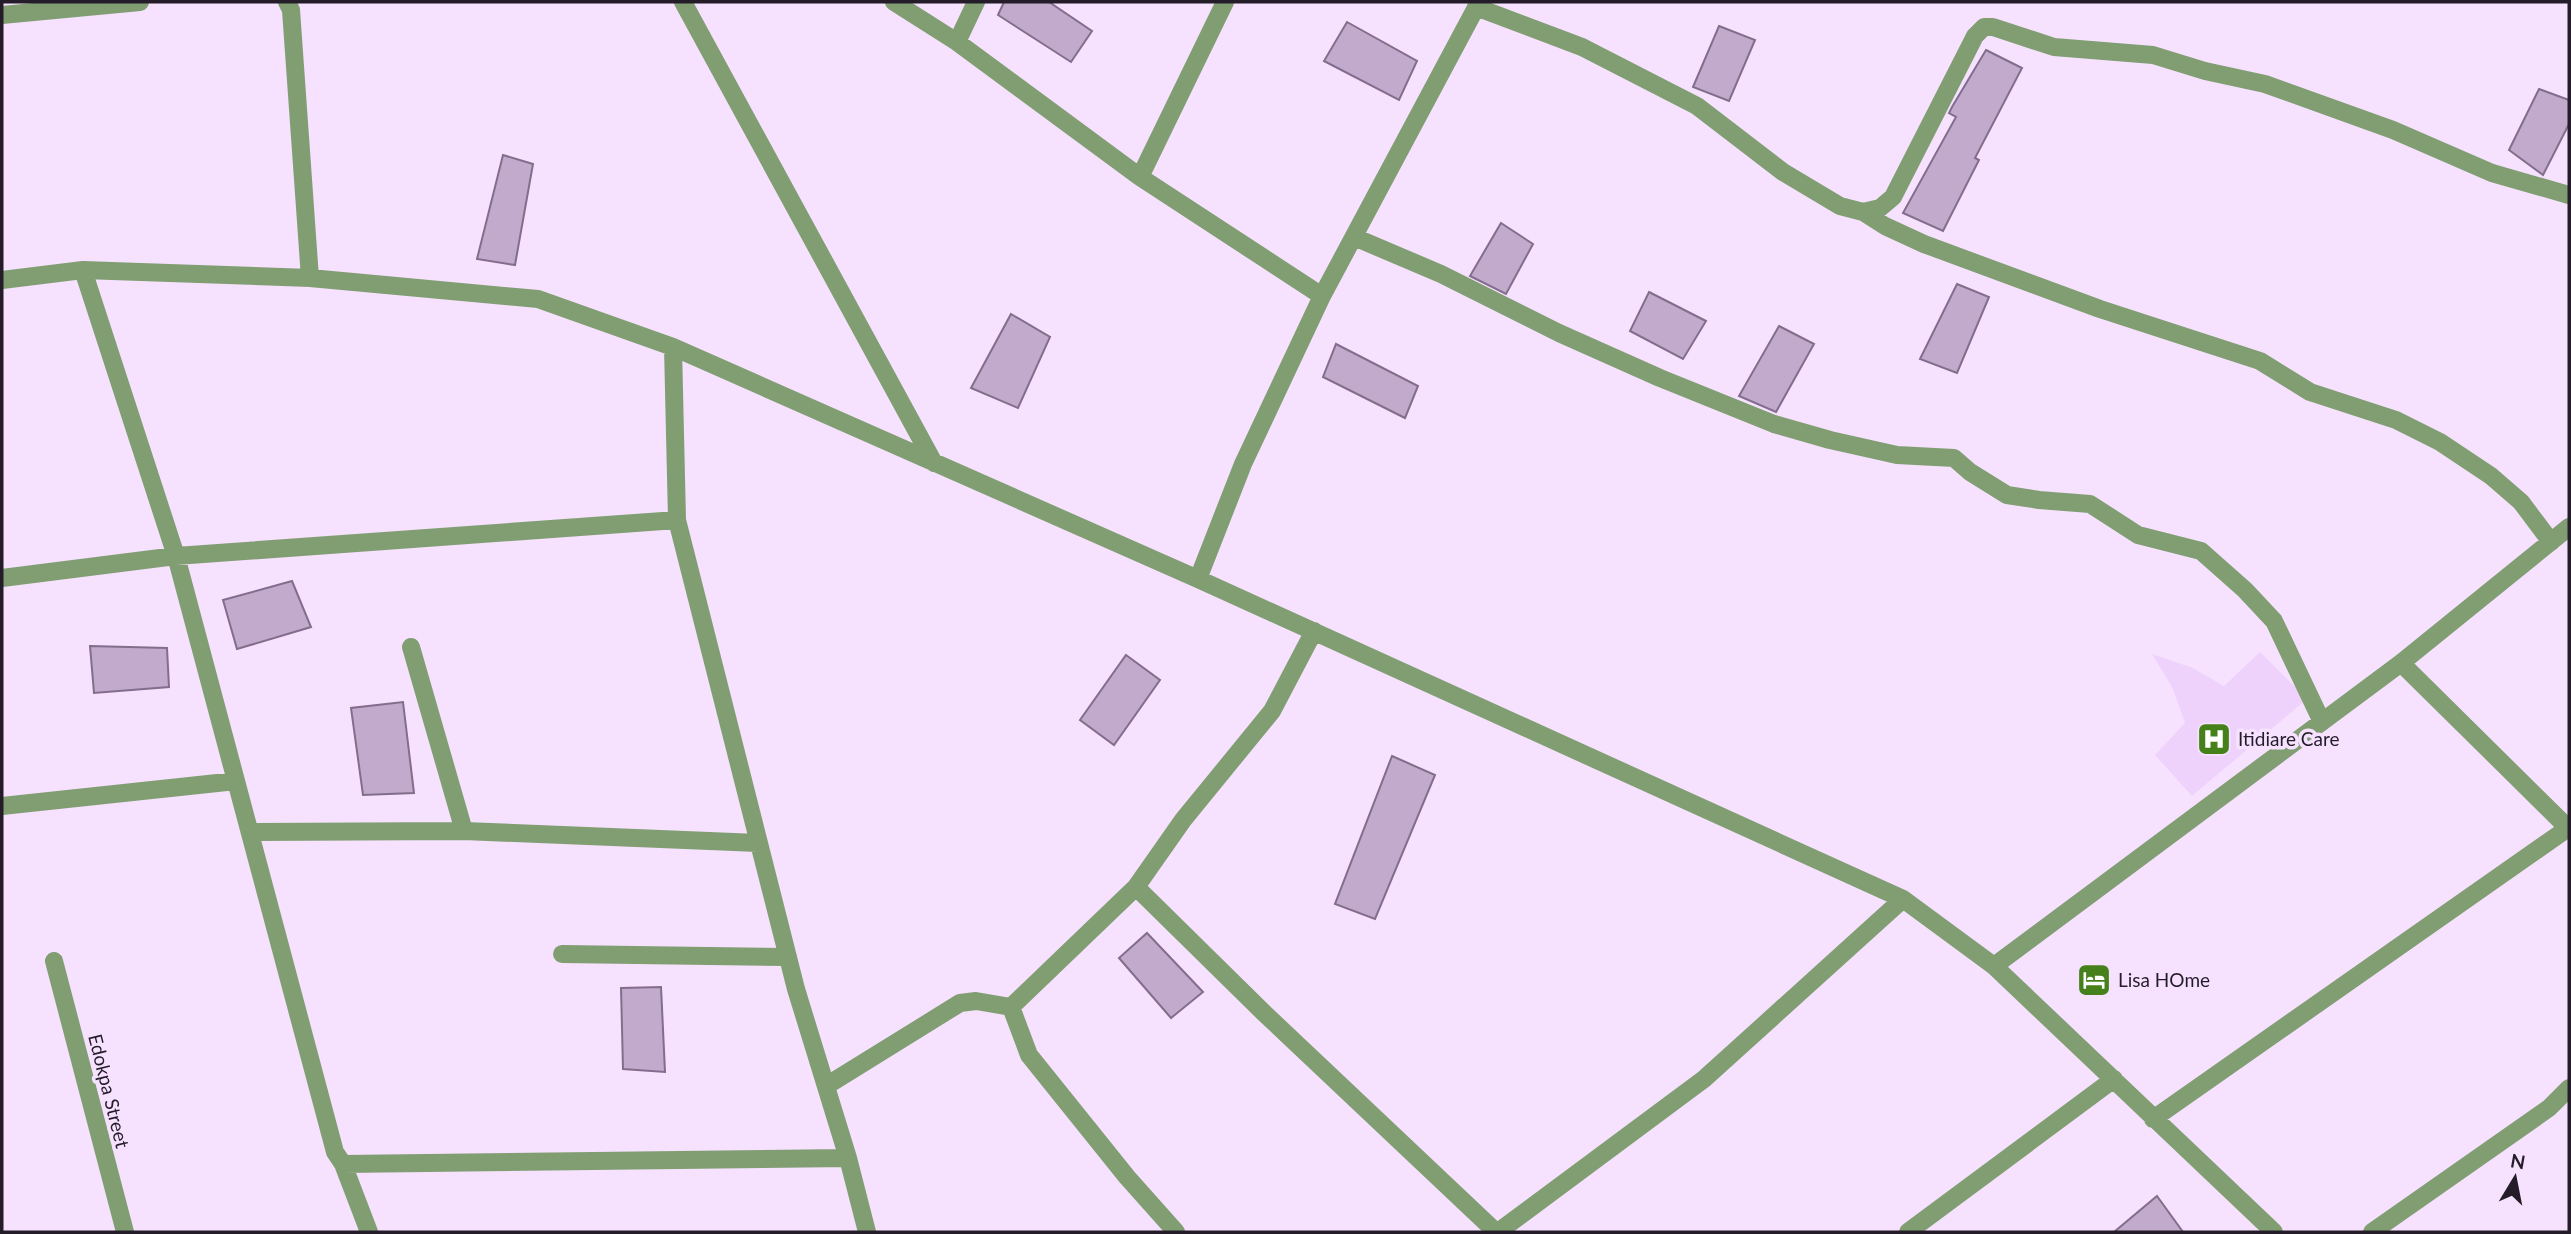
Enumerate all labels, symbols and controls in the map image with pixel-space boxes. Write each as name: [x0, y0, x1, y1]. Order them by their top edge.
hospital icon: Itidiare Care: [2195, 720, 2233, 758]
place label: Itidiare Care: [2238, 727, 2340, 750]
hotel icon: Lisa HOme: [2075, 961, 2113, 999]
place label: Lisa HOme: [2118, 968, 2210, 991]
street label: Edokpa Street: [84, 1032, 135, 1150]
north arrow: [2480, 1143, 2550, 1213]
text: N: [2509, 1148, 2527, 1173]

